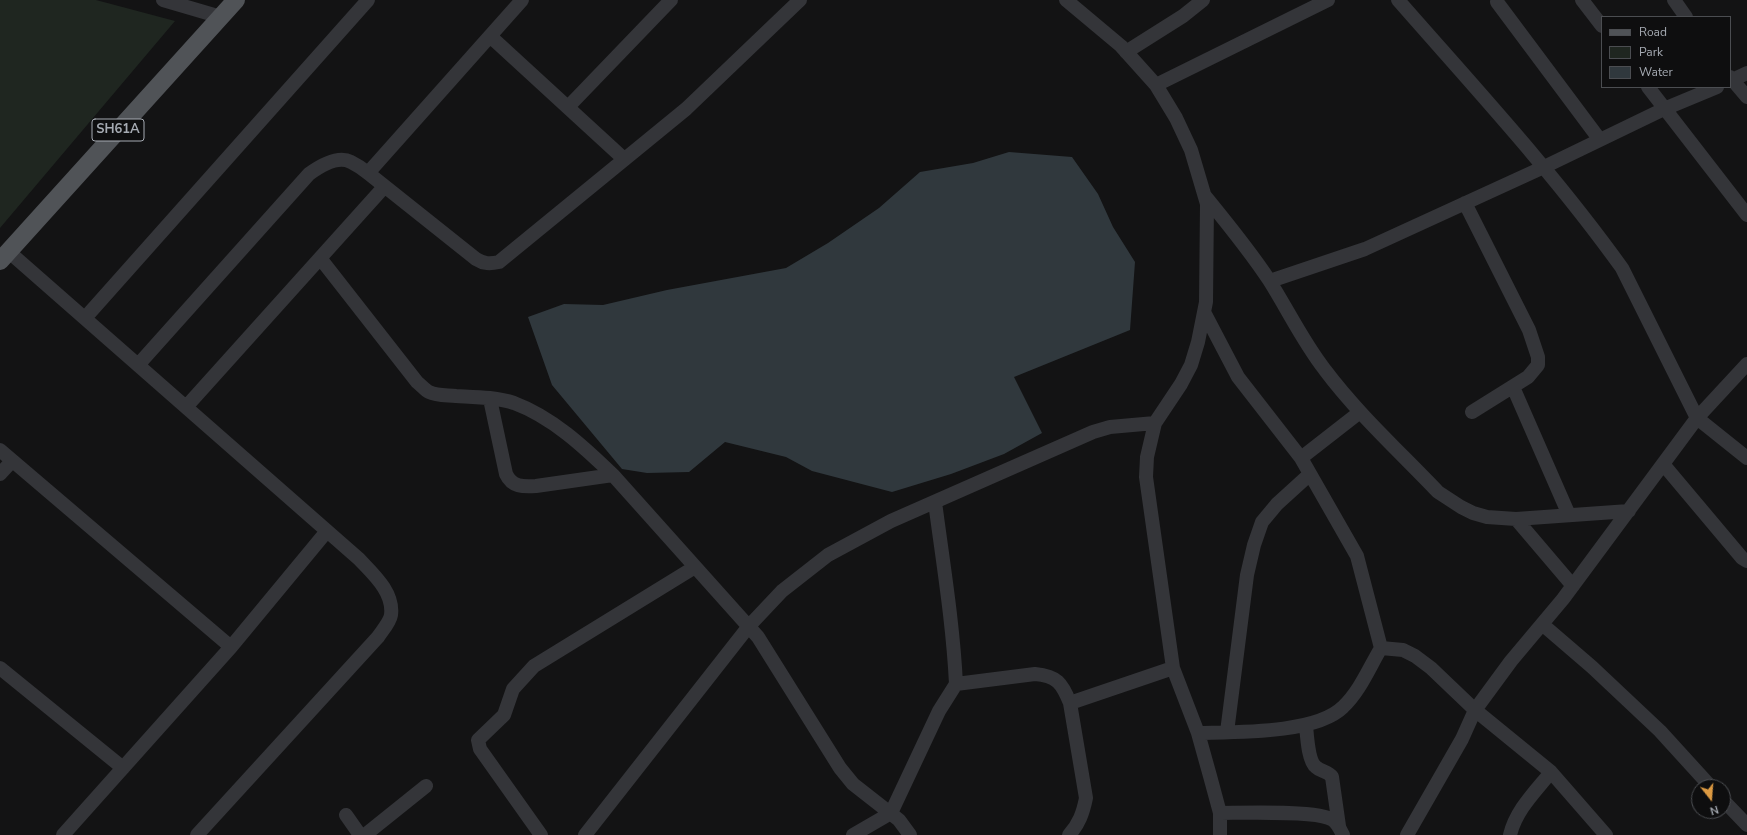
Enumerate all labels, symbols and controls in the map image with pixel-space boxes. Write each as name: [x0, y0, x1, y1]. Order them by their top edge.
legend: [1601, 16, 1731, 88]
text: Road: [1639, 24, 1667, 40]
text: Park: [1639, 44, 1663, 60]
text: Water: [1639, 64, 1673, 80]
road number: SH61A: [92, 119, 144, 141]
north arrow: [1691, 779, 1731, 819]
text: N: [1708, 802, 1720, 818]

